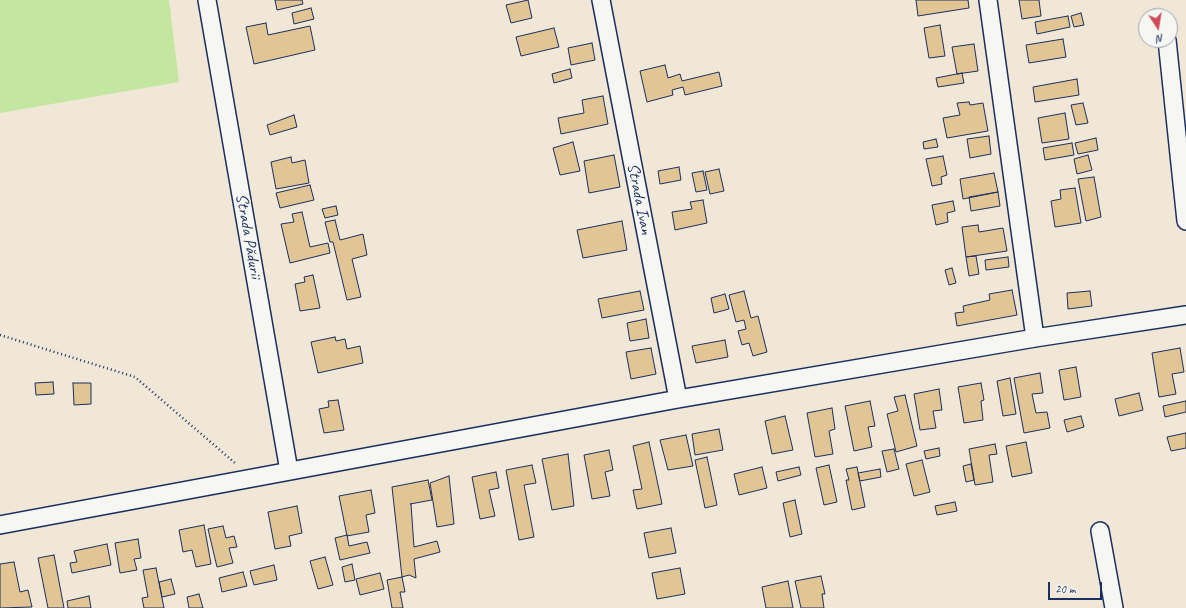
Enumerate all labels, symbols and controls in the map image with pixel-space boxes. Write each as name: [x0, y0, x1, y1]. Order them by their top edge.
north arrow: [1138, 8, 1178, 48]
text: N: [1155, 31, 1165, 46]
street label: Strada Ivan: [622, 162, 656, 236]
street label: Strada Pădurii: [230, 192, 266, 280]
scale bar: [1050, 574, 1104, 600]
text: 20 m: [1055, 581, 1075, 597]

